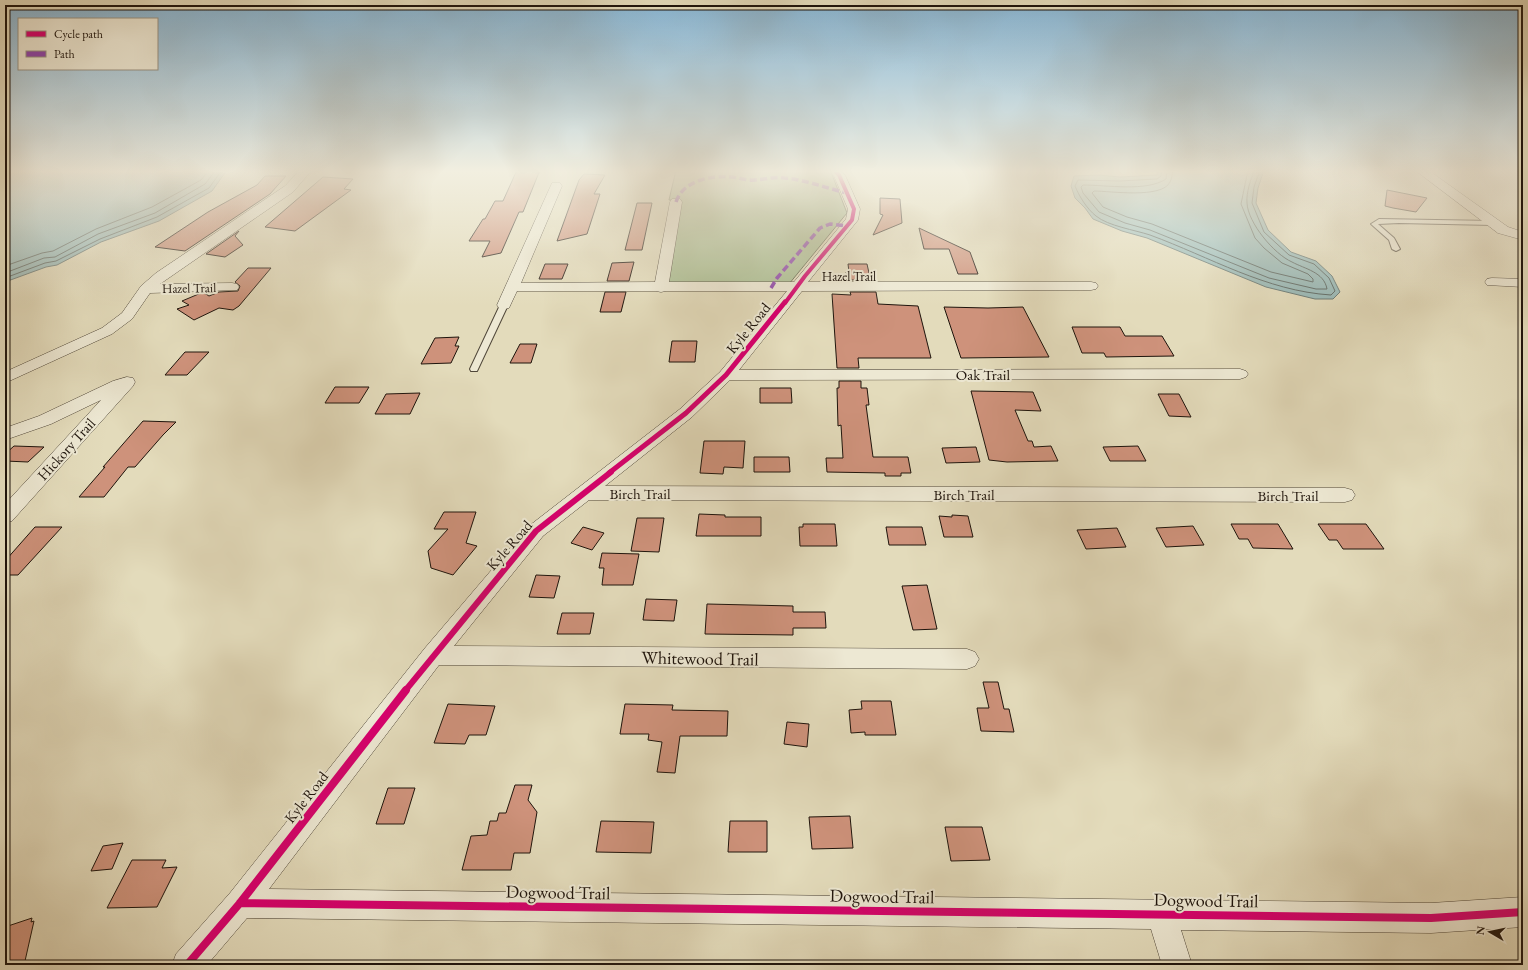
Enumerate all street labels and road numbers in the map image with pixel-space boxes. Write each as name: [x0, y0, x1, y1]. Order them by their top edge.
street label: Hazel Trail: [822, 268, 876, 285]
street label: Hazel Trail: [162, 279, 216, 297]
street label: Kyle Road: [722, 298, 775, 358]
street label: Oak Trail: [956, 365, 1011, 384]
street label: Hickory Trail: [33, 413, 99, 484]
street label: Birch Trail: [609, 484, 671, 503]
street label: Birch Trail: [933, 485, 995, 504]
street label: Birch Trail: [1257, 486, 1319, 505]
street label: Kyle Road: [482, 516, 536, 574]
street label: Whitewood Trail: [641, 645, 759, 671]
street label: Kyle Road: [280, 767, 332, 827]
street label: Dogwood Trail: [505, 880, 611, 904]
street label: Dogwood Trail: [829, 884, 935, 908]
street label: Dogwood Trail: [1153, 888, 1259, 912]

